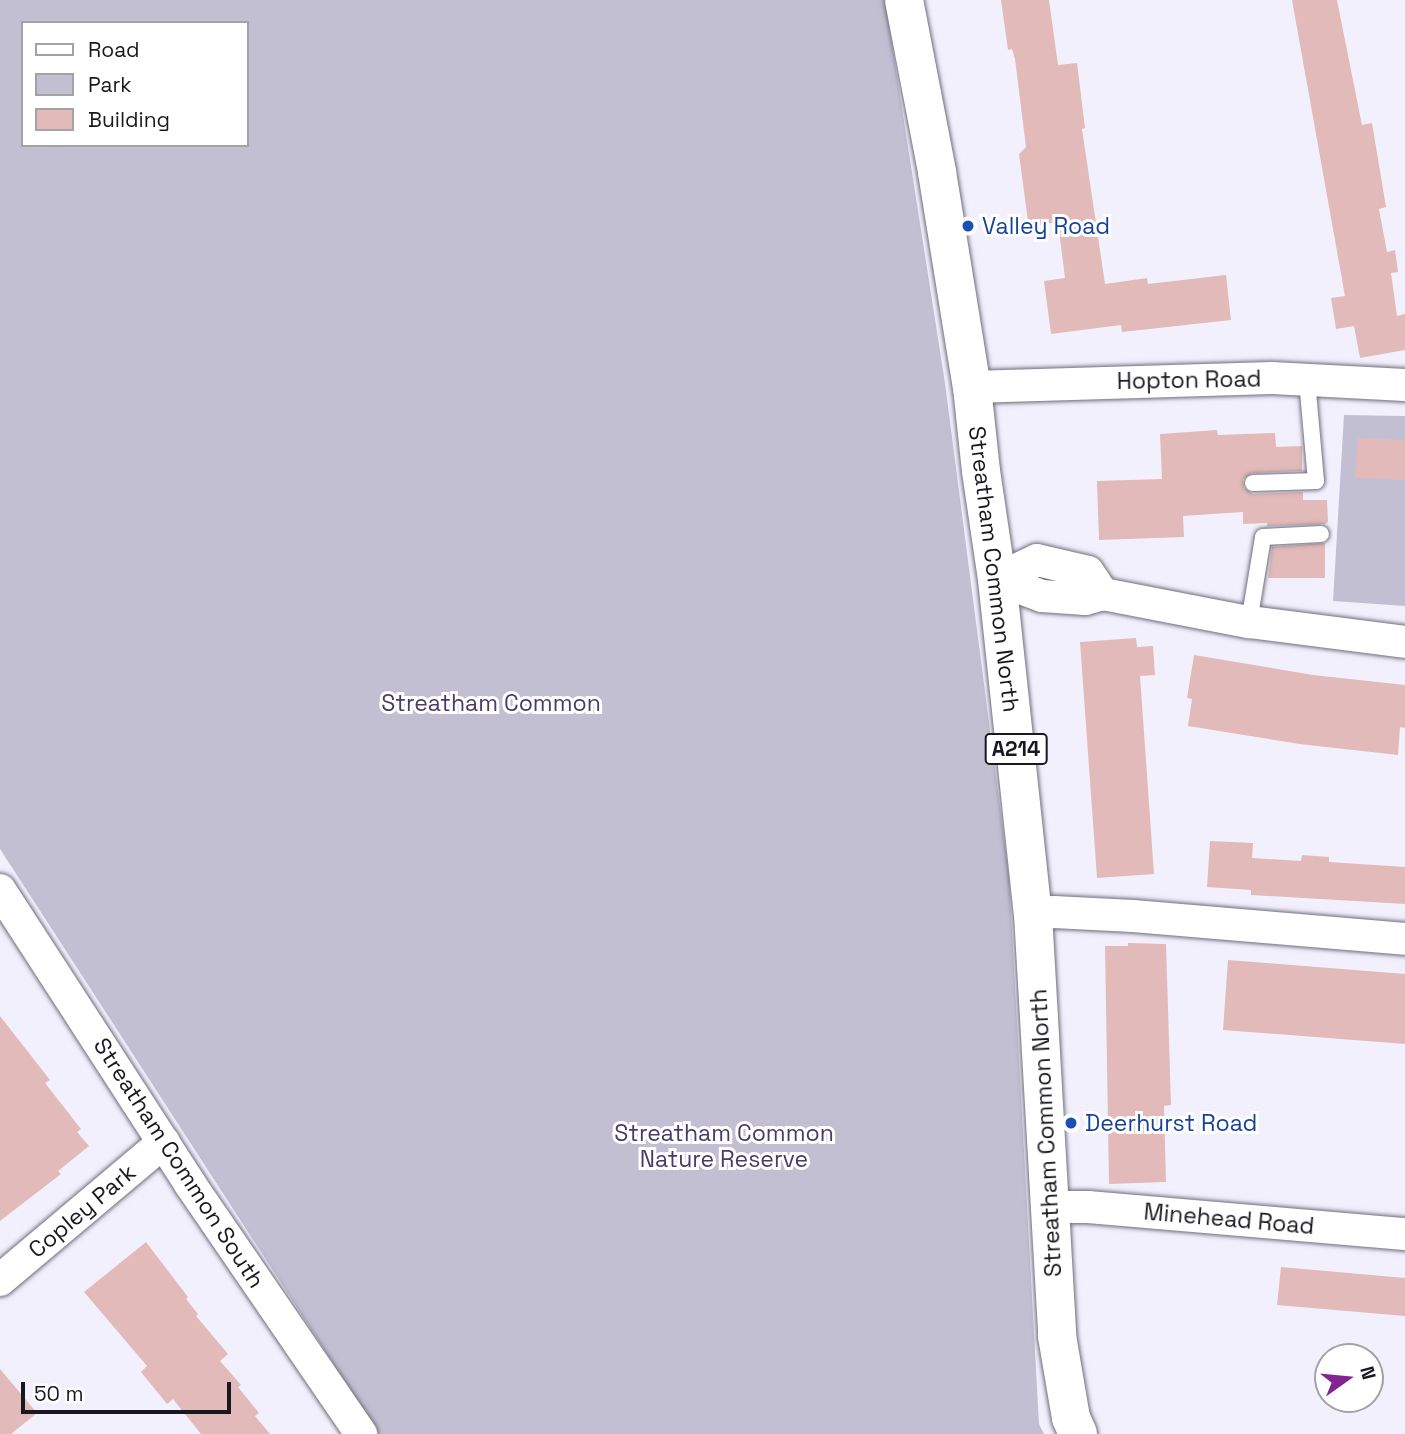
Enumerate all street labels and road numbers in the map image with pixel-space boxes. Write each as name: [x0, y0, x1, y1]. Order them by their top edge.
street label: Hopton Road: [1117, 365, 1261, 395]
street label: Streatham Common North: [963, 424, 1025, 714]
road number: A214: [984, 732, 1048, 766]
street label: Streatham Common North: [1025, 988, 1067, 1278]
street label: Streatham Common South: [88, 1033, 270, 1293]
street label: Copley Park: [23, 1158, 141, 1264]
street label: Minehead Road: [1143, 1198, 1315, 1240]

